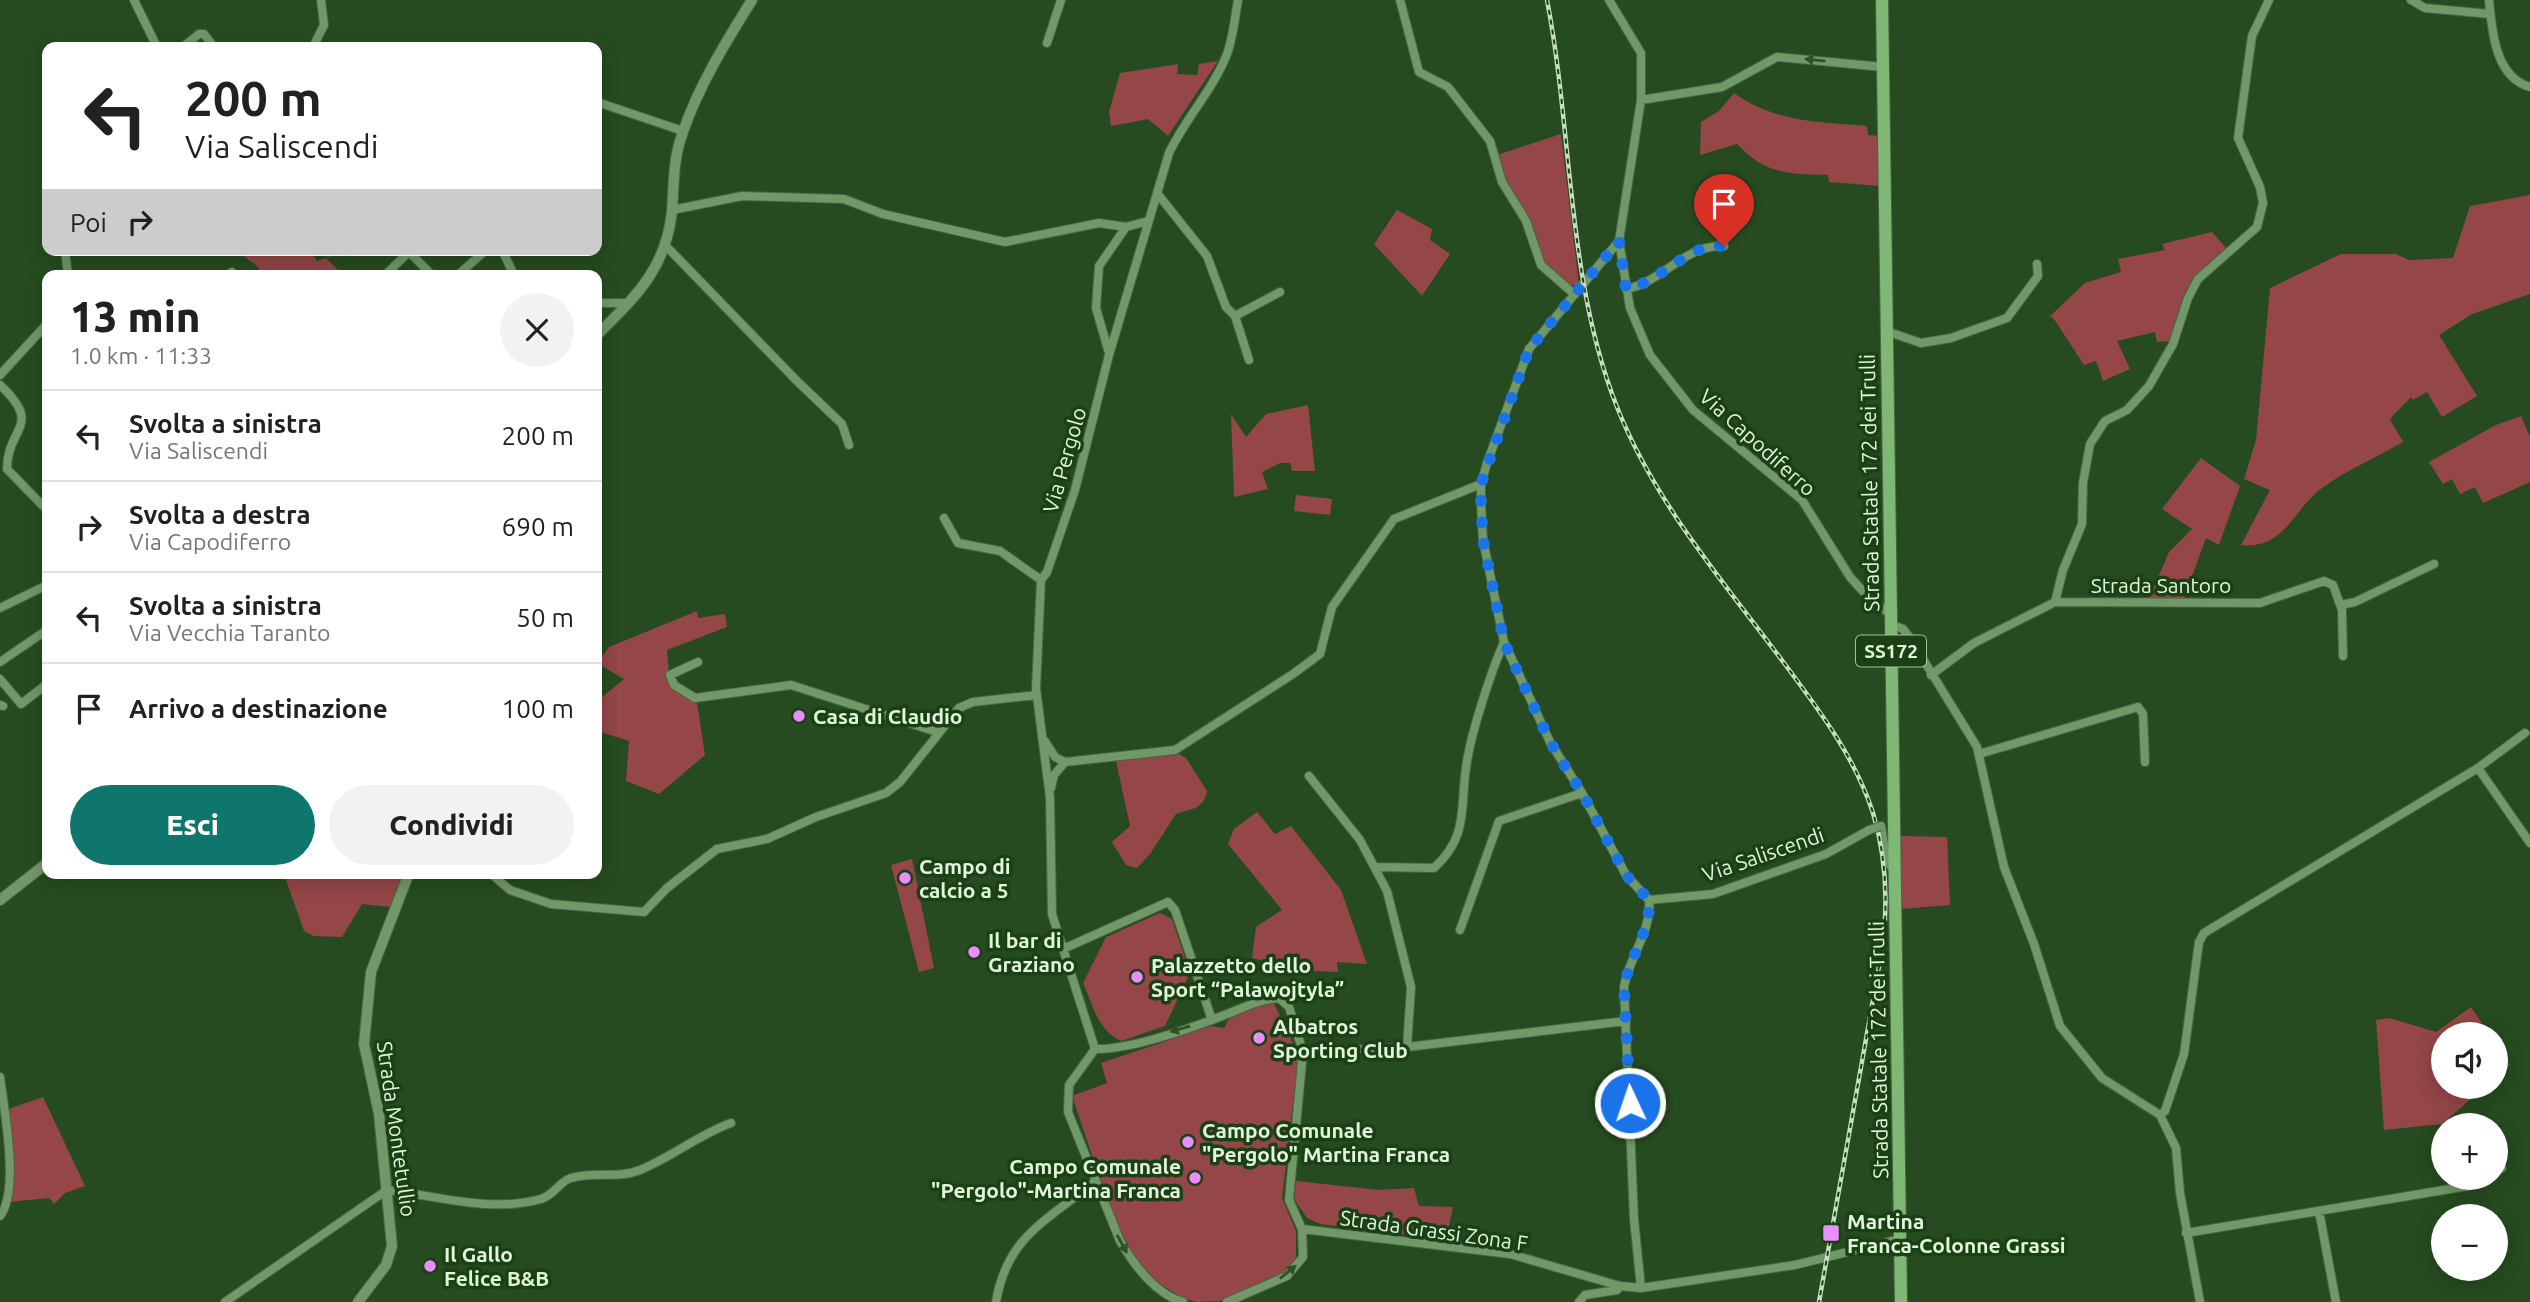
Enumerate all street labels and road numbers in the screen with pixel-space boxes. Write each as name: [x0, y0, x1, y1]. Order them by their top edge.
street label: Strada Statale 172 dei Trulli: [1855, 354, 1883, 612]
street label: Via Capodiferro: [1695, 384, 1821, 500]
street label: Via Pergolo: [1038, 405, 1090, 515]
street label: Strada Santoro: [2091, 573, 2231, 597]
road number: SS172: [1856, 636, 1926, 666]
street label: Via Saliscendi: [1699, 822, 1827, 886]
street label: Strada Statale 172 dei Trulli: [1864, 921, 1892, 1179]
street label: Strada Montetullio: [373, 1040, 421, 1218]
street label: Strada Grassi Zona F: [1339, 1205, 1529, 1255]

